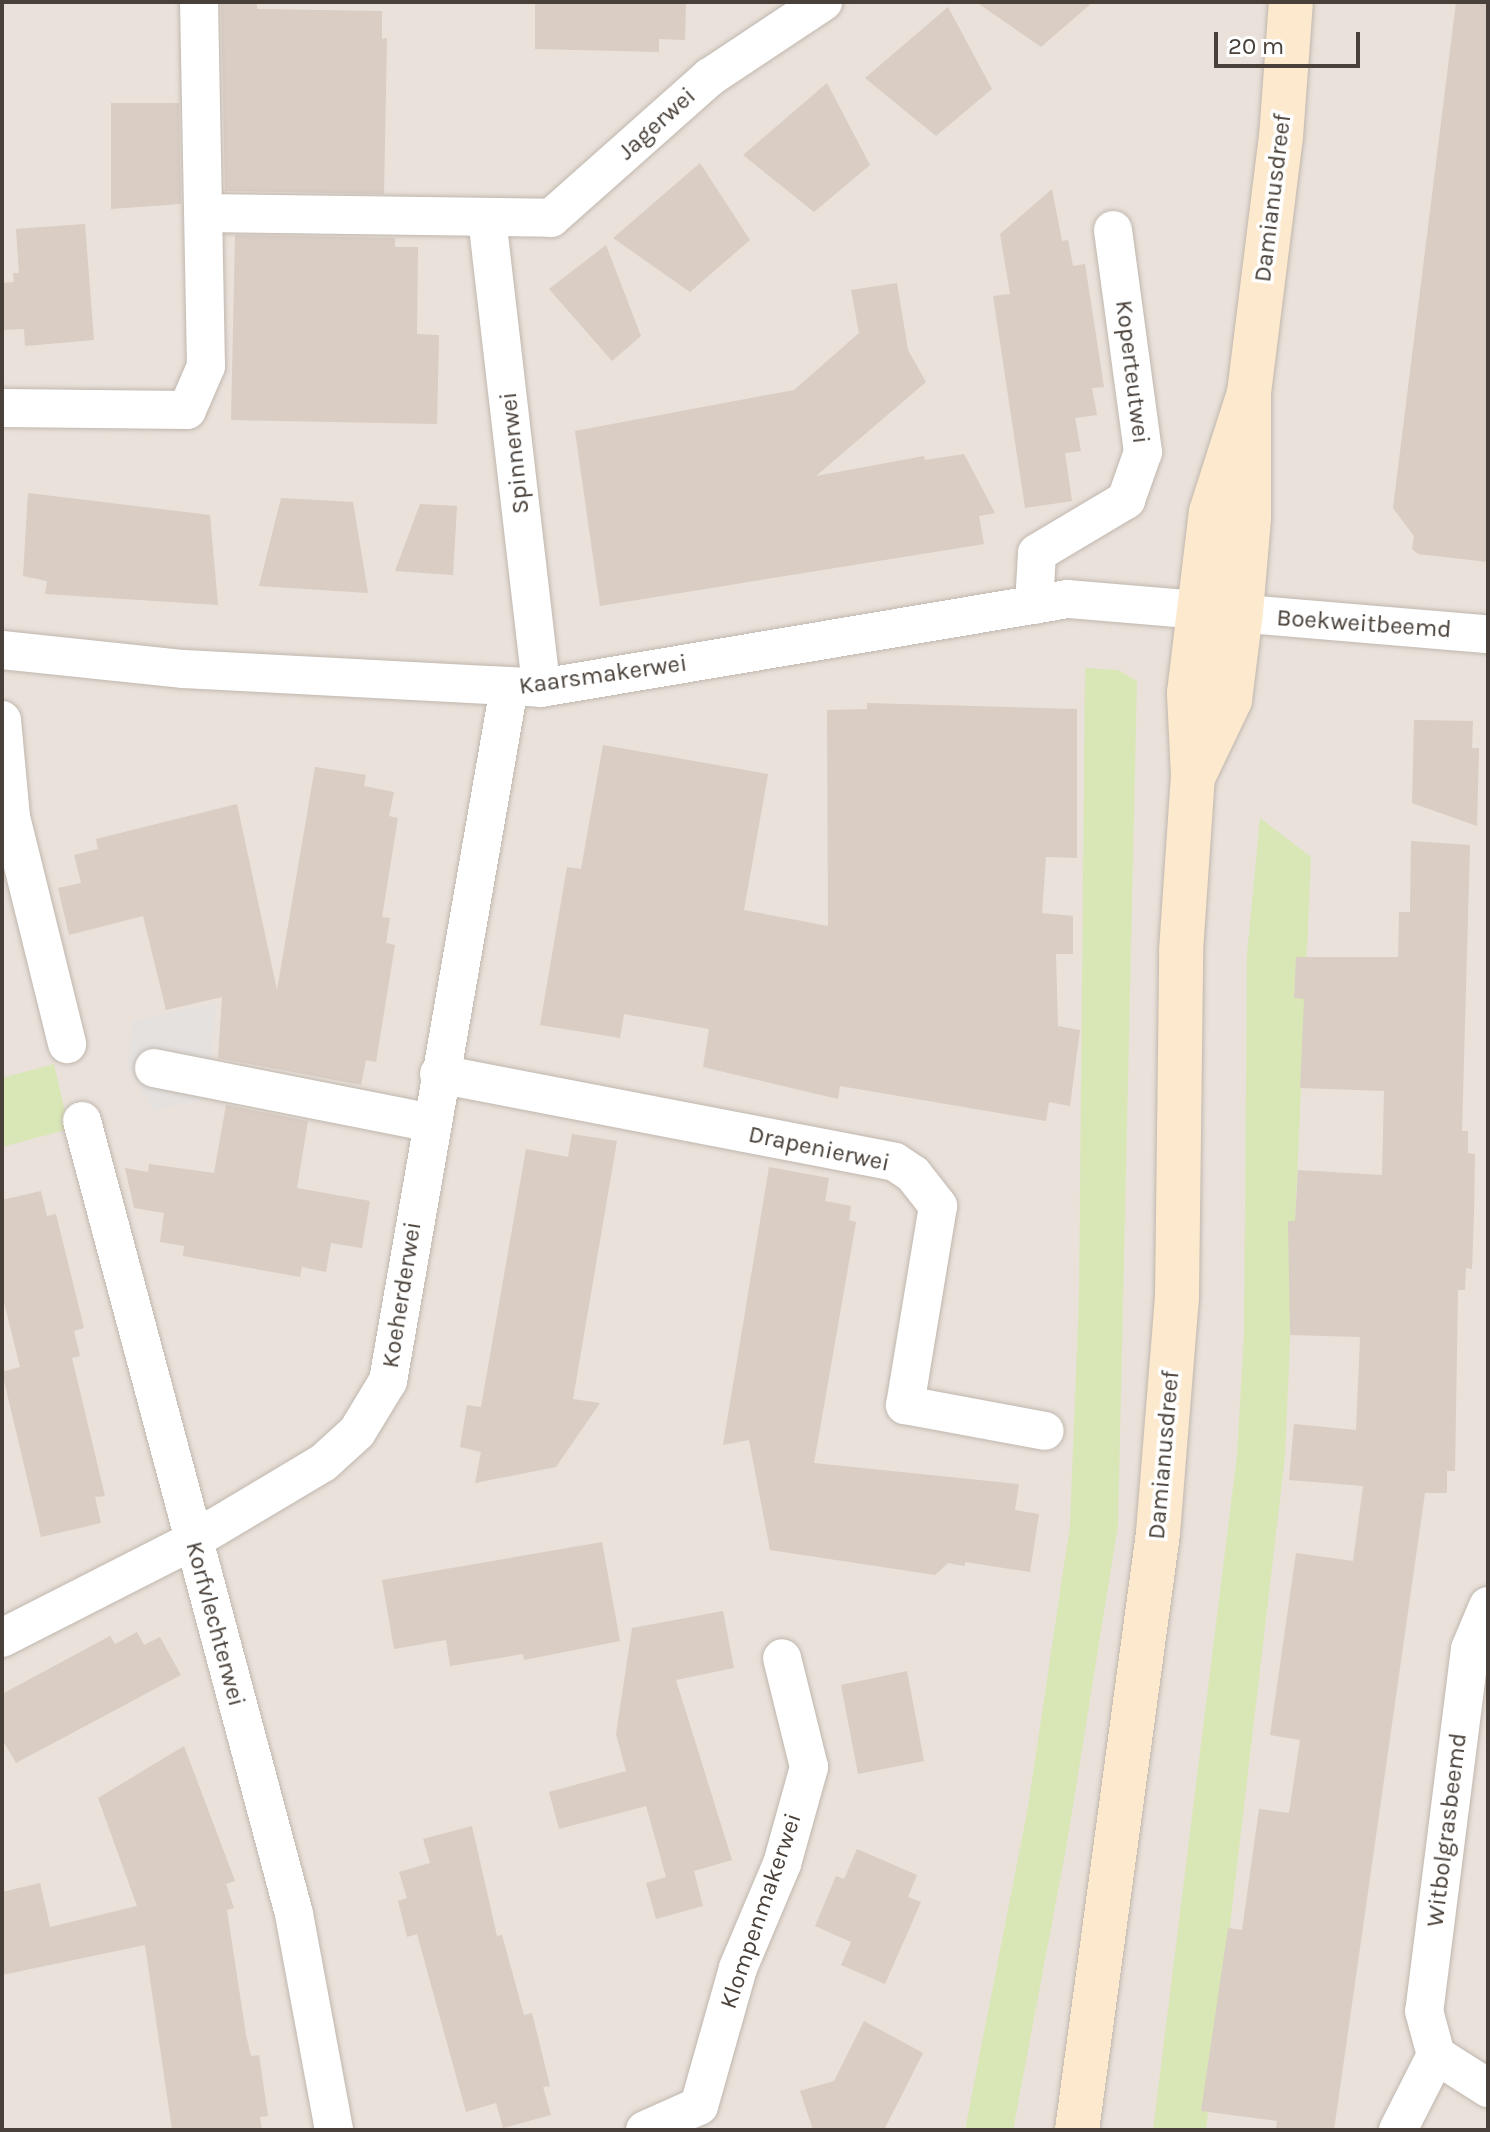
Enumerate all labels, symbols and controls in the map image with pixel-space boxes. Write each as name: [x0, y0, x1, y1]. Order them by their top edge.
scale bar: [1218, 16, 1364, 66]
text: 20 m: [1228, 32, 1284, 60]
street label: Jagerwei: [612, 82, 702, 166]
street label: Damianusdreef: [1248, 112, 1298, 284]
street label: Koperteutwei: [1109, 299, 1155, 445]
street label: Spinnerwei: [494, 391, 536, 515]
street label: Boekweitbeemd: [1276, 604, 1452, 644]
street label: Kaarsmakerwei: [517, 649, 689, 701]
street label: Drapenierwei: [746, 1120, 892, 1178]
street label: Koeherderwei: [376, 1220, 428, 1370]
street label: Damianusdreef: [1142, 1369, 1186, 1541]
street label: Korfvlechterwei: [179, 1538, 251, 1710]
street label: Witbolgrasbeemd: [1421, 1731, 1473, 1929]
street label: Klompenmakerwei: [714, 1810, 808, 2012]

